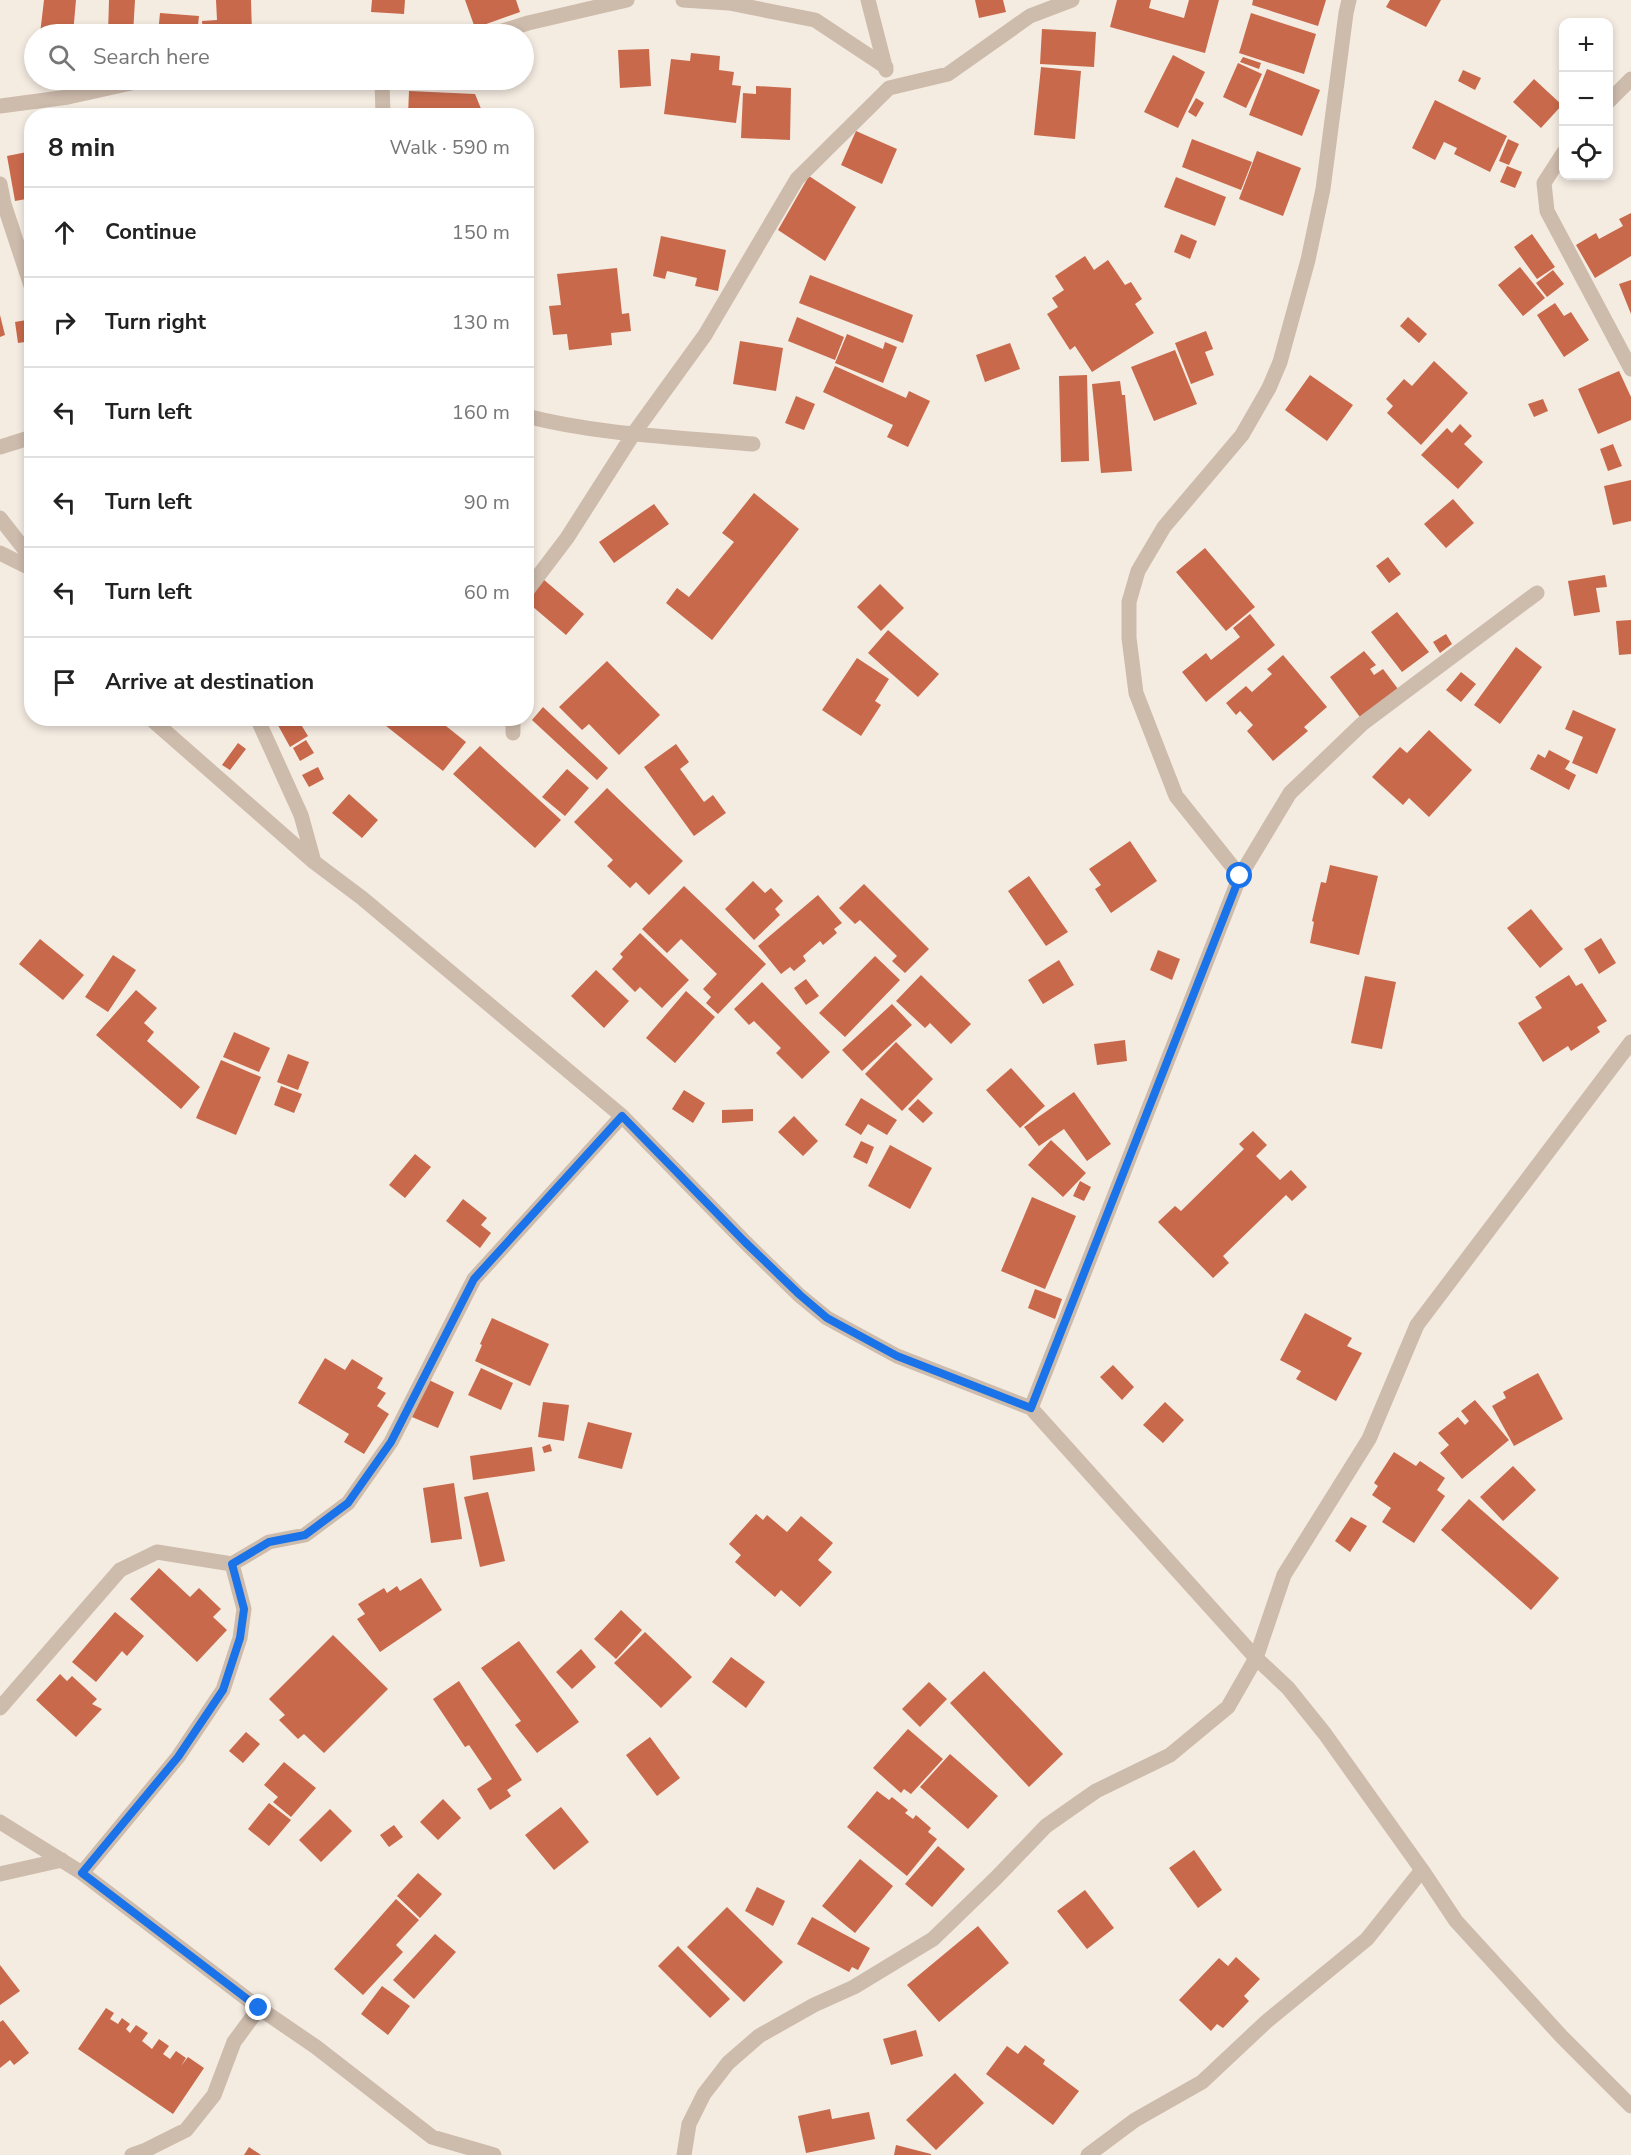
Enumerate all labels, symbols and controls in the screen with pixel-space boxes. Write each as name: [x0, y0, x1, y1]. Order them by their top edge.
map controls: [1559, 18, 1613, 180]
button: +: [1559, 18, 1613, 72]
search box: [24, 24, 534, 90]
icon: search: [45, 41, 78, 74]
text: Search here: [93, 42, 210, 72]
button: −: [1559, 72, 1613, 126]
button: locate: [1559, 126, 1613, 180]
text: 8 min: [48, 130, 115, 165]
text: Walk · 590 m: [390, 134, 510, 161]
icon: ahead: [48, 216, 81, 249]
text: Continue: [105, 217, 196, 247]
text: 150 m: [452, 219, 510, 246]
icon: right: [48, 306, 81, 339]
text: Turn right: [105, 307, 206, 337]
text: 130 m: [452, 309, 510, 336]
icon: left: [48, 396, 81, 429]
text: Turn left: [105, 397, 192, 427]
text: 160 m: [452, 399, 510, 426]
icon: left: [48, 486, 81, 519]
text: Turn left: [105, 487, 192, 517]
text: 90 m: [464, 489, 510, 516]
icon: left: [48, 576, 81, 609]
text: Turn left: [105, 577, 192, 607]
text: 60 m: [464, 579, 510, 606]
icon: arrive: [48, 666, 81, 699]
text: Arrive at destination: [105, 667, 314, 697]
route start: [1226, 862, 1252, 888]
route end: [245, 1994, 271, 2020]

